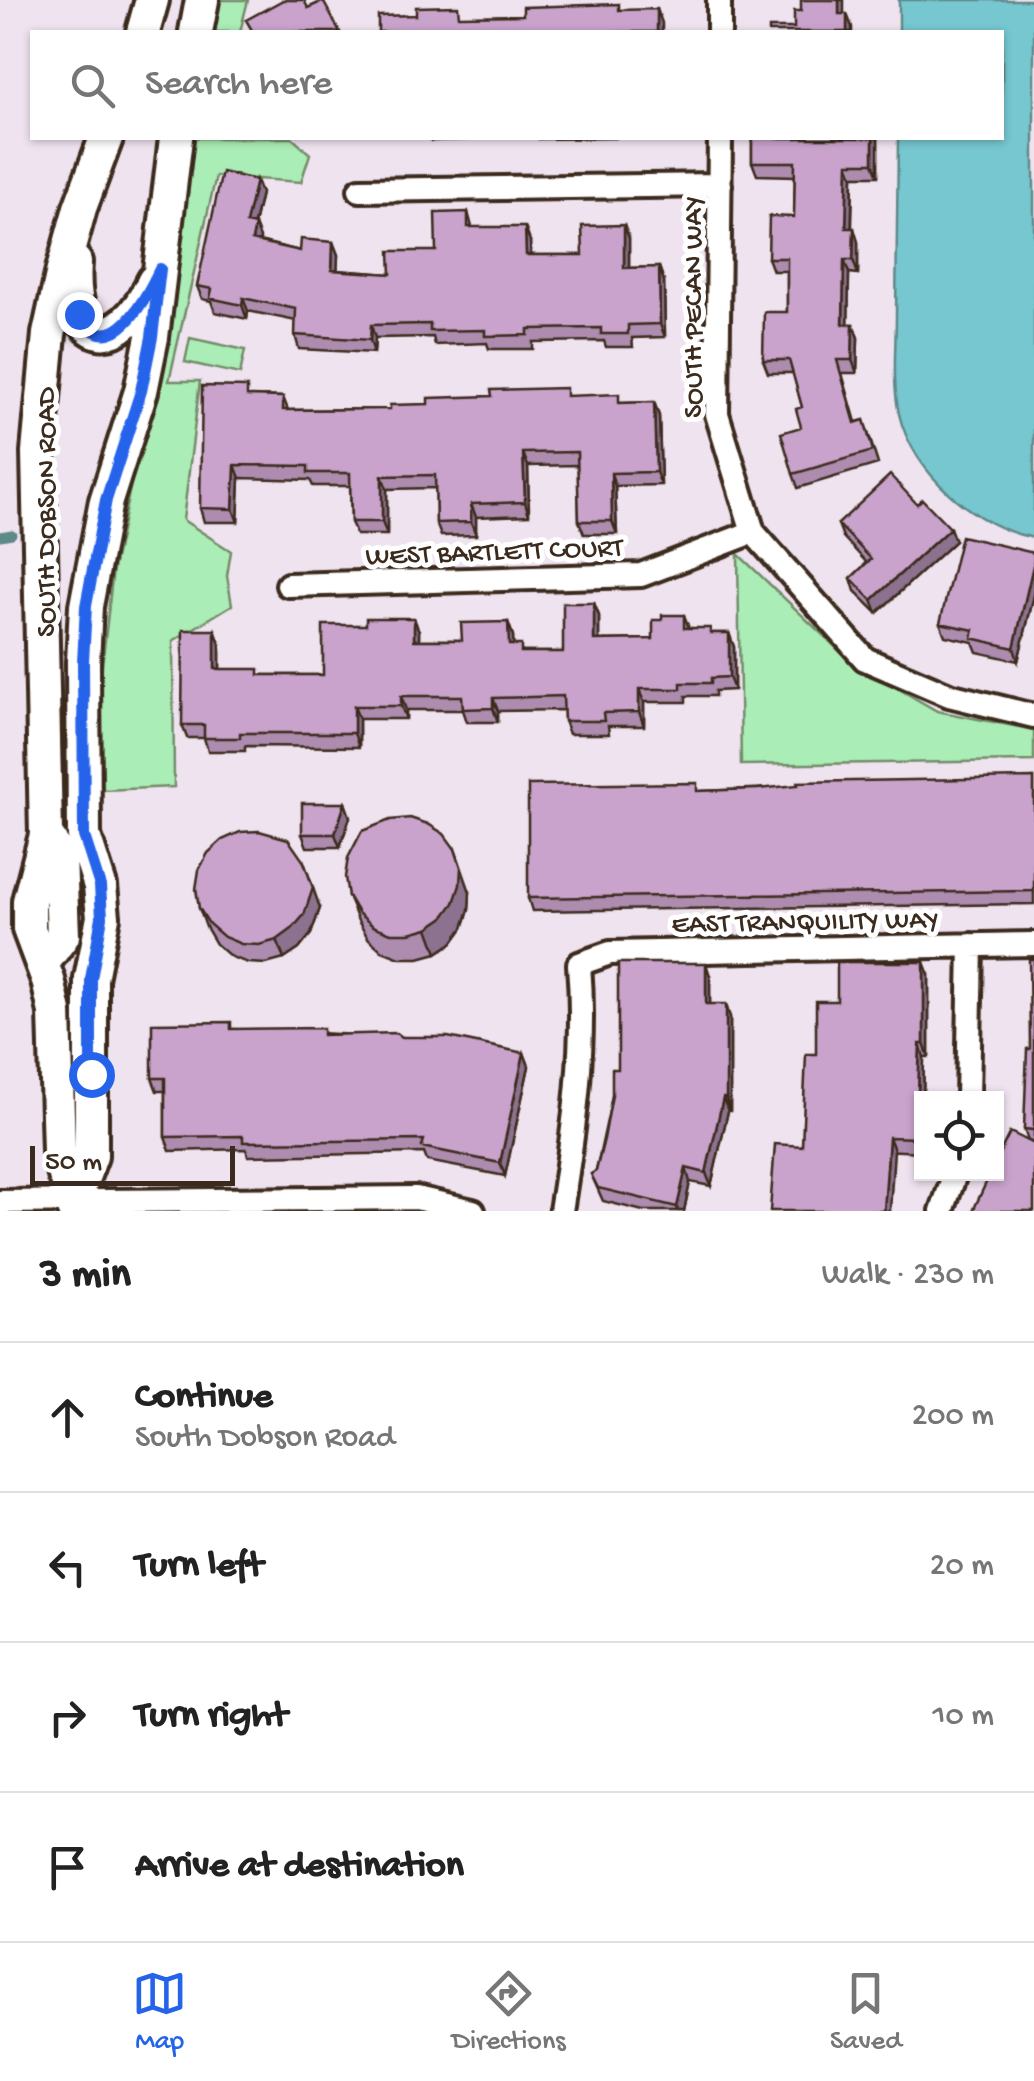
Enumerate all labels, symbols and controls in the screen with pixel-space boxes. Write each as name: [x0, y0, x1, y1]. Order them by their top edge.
search box: [30, 30, 1004, 140]
icon: search: [65, 58, 120, 113]
text: Search here: [145, 63, 332, 107]
street label: SOUTH PECAN WAY: [679, 196, 712, 418]
route end: [57, 292, 103, 338]
street label: SOUTH DOBSON ROAD: [32, 386, 65, 637]
street label: WEST BARTLETT COURT: [365, 532, 625, 574]
street label: EAST TRANQUILITY WAY: [671, 905, 939, 942]
route start: [69, 1052, 115, 1098]
map controls: [914, 1091, 1004, 1181]
button: locate: [914, 1091, 1004, 1181]
scale bar: [30, 1141, 235, 1186]
text: 50 m: [45, 1147, 102, 1180]
text: 3 min: [40, 1252, 131, 1301]
text: Walk · 230 m: [822, 1257, 994, 1295]
text: Continue: [135, 1376, 273, 1420]
icon: ahead: [40, 1390, 95, 1445]
text: 200 m: [912, 1398, 994, 1436]
text: South Dobson Road: [135, 1420, 395, 1458]
icon: left: [40, 1540, 95, 1595]
text: Turn left: [135, 1545, 263, 1589]
text: 20 m: [930, 1548, 994, 1586]
icon: right: [40, 1690, 95, 1745]
text: Turn right: [135, 1695, 287, 1739]
text: 10 m: [933, 1698, 994, 1736]
icon: arrive: [40, 1840, 95, 1895]
text: Arrive at destination: [135, 1845, 464, 1889]
tab: Map: [132, 1966, 187, 2059]
tab: Directions: [452, 1966, 566, 2059]
tab: Saved: [830, 1966, 902, 2059]

